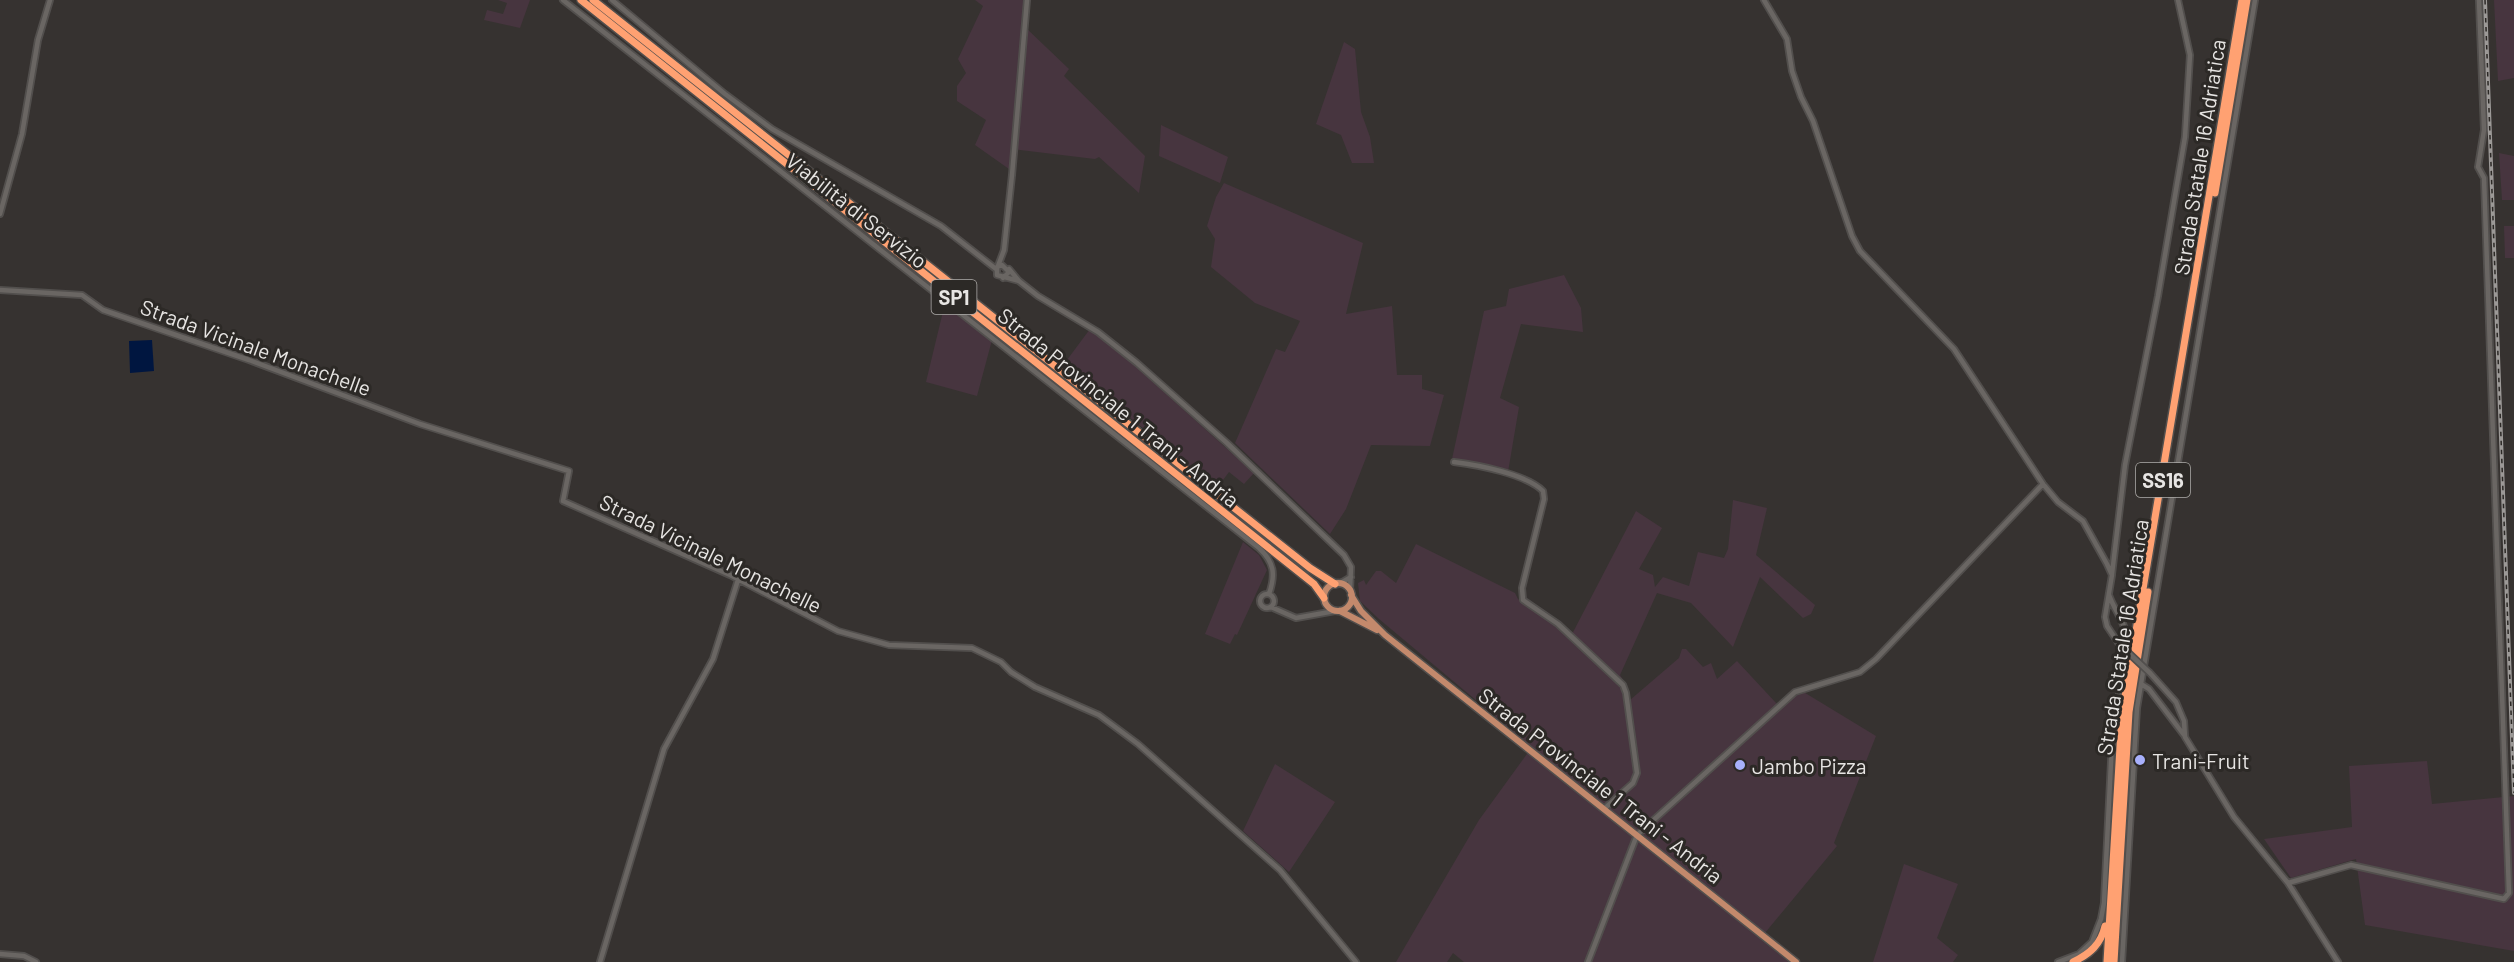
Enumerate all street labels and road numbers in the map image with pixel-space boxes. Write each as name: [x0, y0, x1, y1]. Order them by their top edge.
street label: Strada Statale 16 Adriatica: [2168, 37, 2230, 277]
street label: Viabilità di Servizio: [781, 147, 933, 273]
road number: SP1: [932, 280, 976, 314]
street label: Strada Vicinale Monachelle: [137, 294, 375, 400]
street label: Strada Provinciale 1 Trani - Andria: [994, 302, 1244, 512]
road number: SS16: [2136, 463, 2190, 497]
street label: Strada Vicinale Monachelle: [596, 488, 826, 618]
street label: Strada Statale 16 Adriatica: [2091, 517, 2153, 757]
street label: Strada Provinciale 1 Trani - Andria: [1474, 682, 1728, 888]

